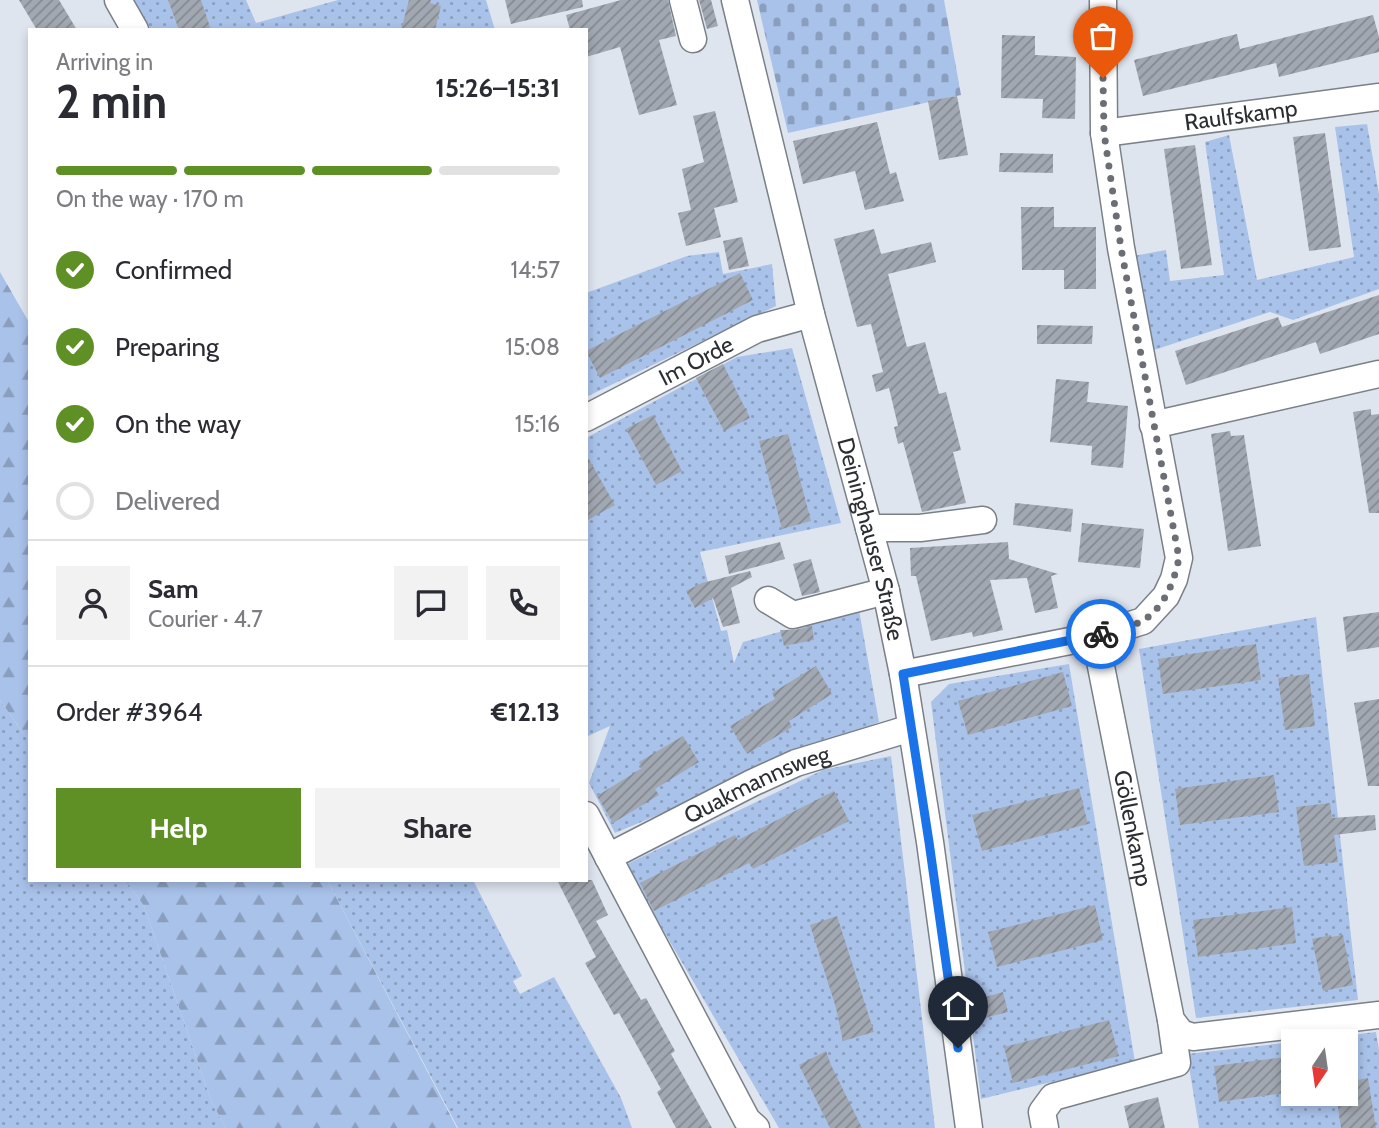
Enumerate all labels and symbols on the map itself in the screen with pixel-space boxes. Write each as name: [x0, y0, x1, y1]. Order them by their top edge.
pin: [1073, 6, 1133, 78]
street label: Raulfskamp: [1183, 94, 1299, 136]
street label: Im Orde: [654, 330, 738, 392]
street label: Deininghauser Straße: [831, 434, 910, 643]
courier: [1066, 599, 1136, 669]
street label: Quakmannsweg: [679, 739, 834, 830]
street label: Göllenkamp: [1108, 768, 1158, 889]
pin: [928, 976, 988, 1048]
north arrow: [1281, 1029, 1358, 1106]

